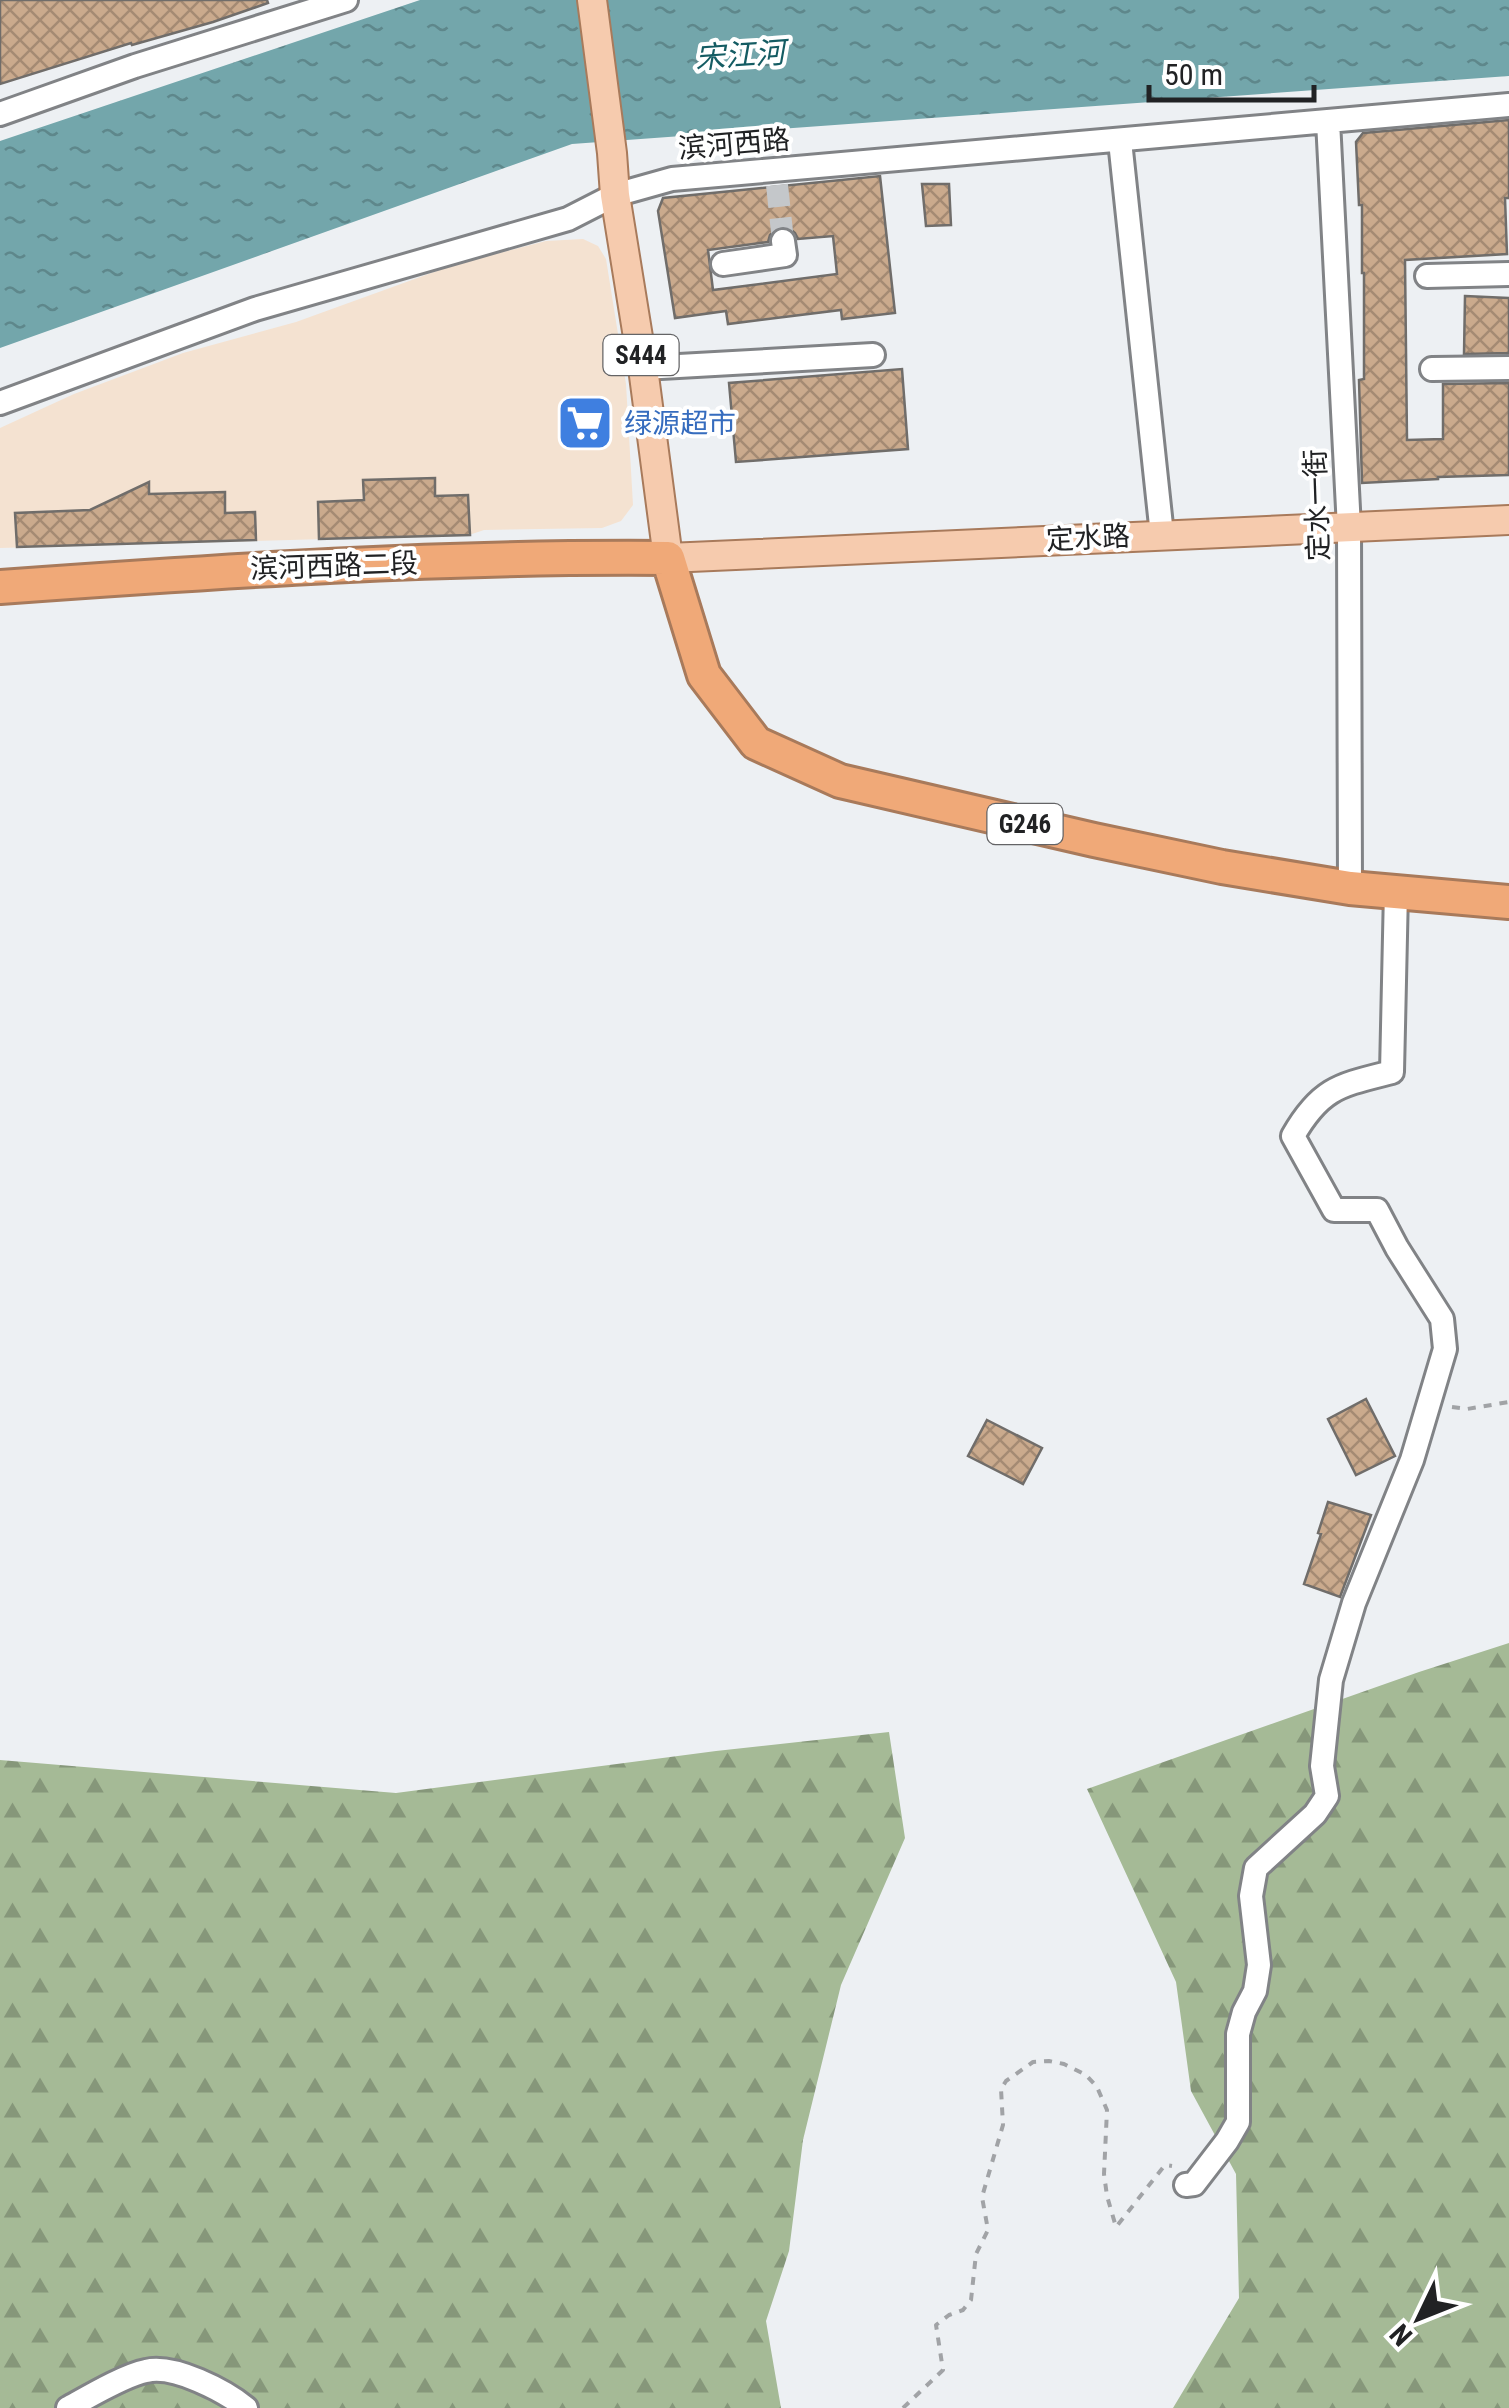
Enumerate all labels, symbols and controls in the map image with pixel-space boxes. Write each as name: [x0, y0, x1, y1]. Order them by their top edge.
water label: 宋江河: [694, 34, 791, 76]
scale bar: [1149, 40, 1314, 102]
text: 50 m: [1164, 57, 1223, 92]
street label: 滨河西路: [677, 123, 791, 165]
road number: S444: [604, 335, 678, 375]
supermarket icon: 绿源超市: [555, 393, 615, 453]
place label: 绿源超市: [624, 407, 736, 440]
street label: 定水一街: [1299, 448, 1335, 562]
street label: 定水路: [1045, 519, 1131, 557]
street label: 滨河西路二段: [249, 547, 419, 585]
road number: G246: [988, 804, 1062, 844]
north arrow: [1369, 2268, 1469, 2368]
text: N: [1383, 2317, 1419, 2352]

